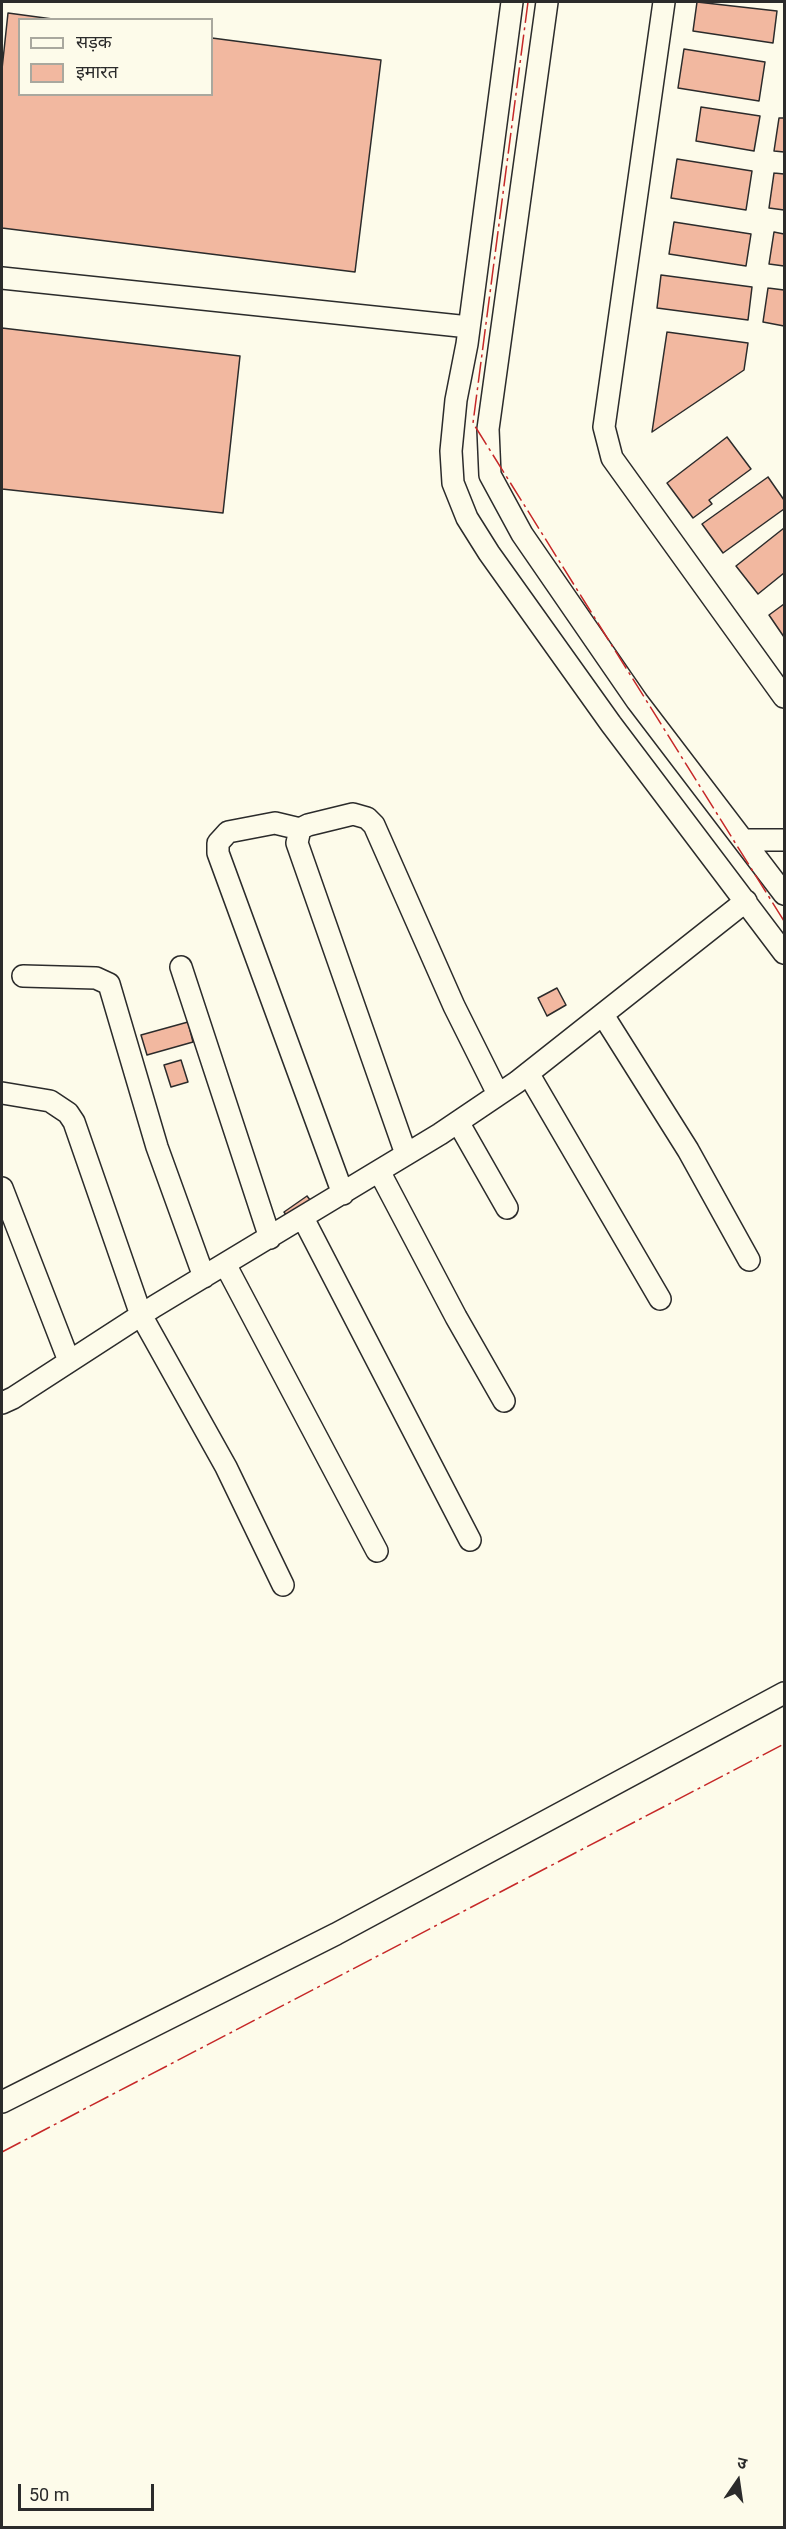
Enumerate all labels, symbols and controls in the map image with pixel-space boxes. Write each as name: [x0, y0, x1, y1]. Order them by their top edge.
legend: [18, 18, 213, 96]
text: सड़क: [76, 31, 112, 52]
text: इमारत: [76, 61, 118, 82]
north arrow: [708, 2451, 768, 2511]
text: उ: [735, 2453, 749, 2473]
scale bar: [21, 2472, 158, 2510]
text: 50 m: [29, 2484, 69, 2505]

